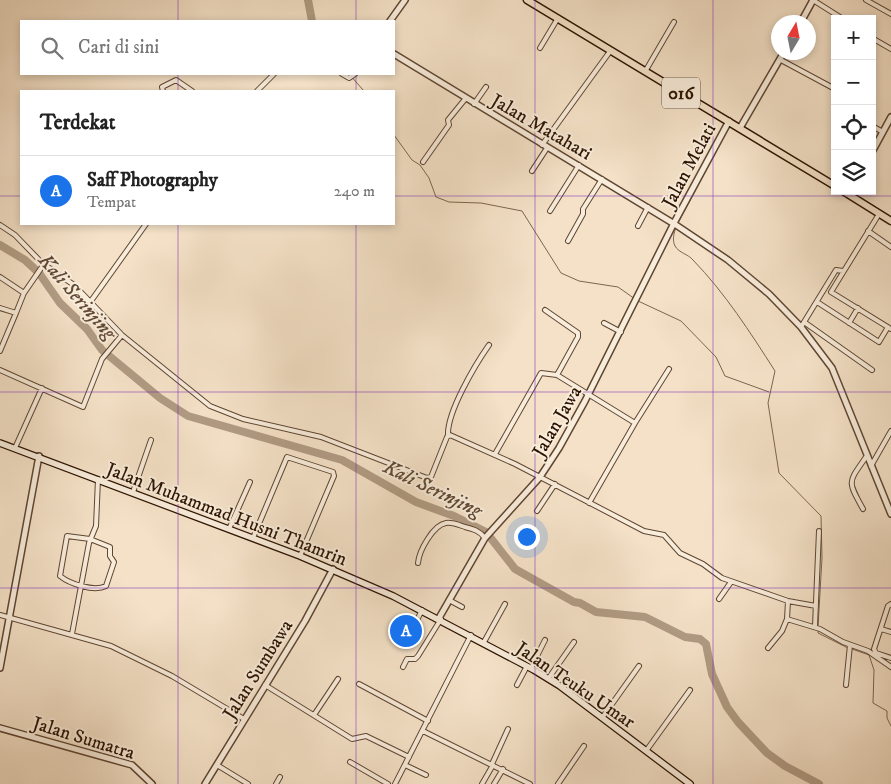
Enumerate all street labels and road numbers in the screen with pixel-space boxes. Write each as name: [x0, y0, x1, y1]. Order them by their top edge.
road number: 016: [662, 78, 700, 109]
street label: Jalan Matahari: [485, 88, 596, 165]
street label: Jalan Melati: [656, 119, 721, 214]
street label: Jalan Jawa: [527, 382, 587, 463]
street label: Jalan Muhammad Husni Thamrin: [101, 457, 350, 571]
street label: Jalan Sumbawa: [217, 616, 298, 726]
street label: Jalan Teuku Umar: [510, 636, 639, 734]
street label: Jalan Sumatra: [28, 711, 137, 765]

